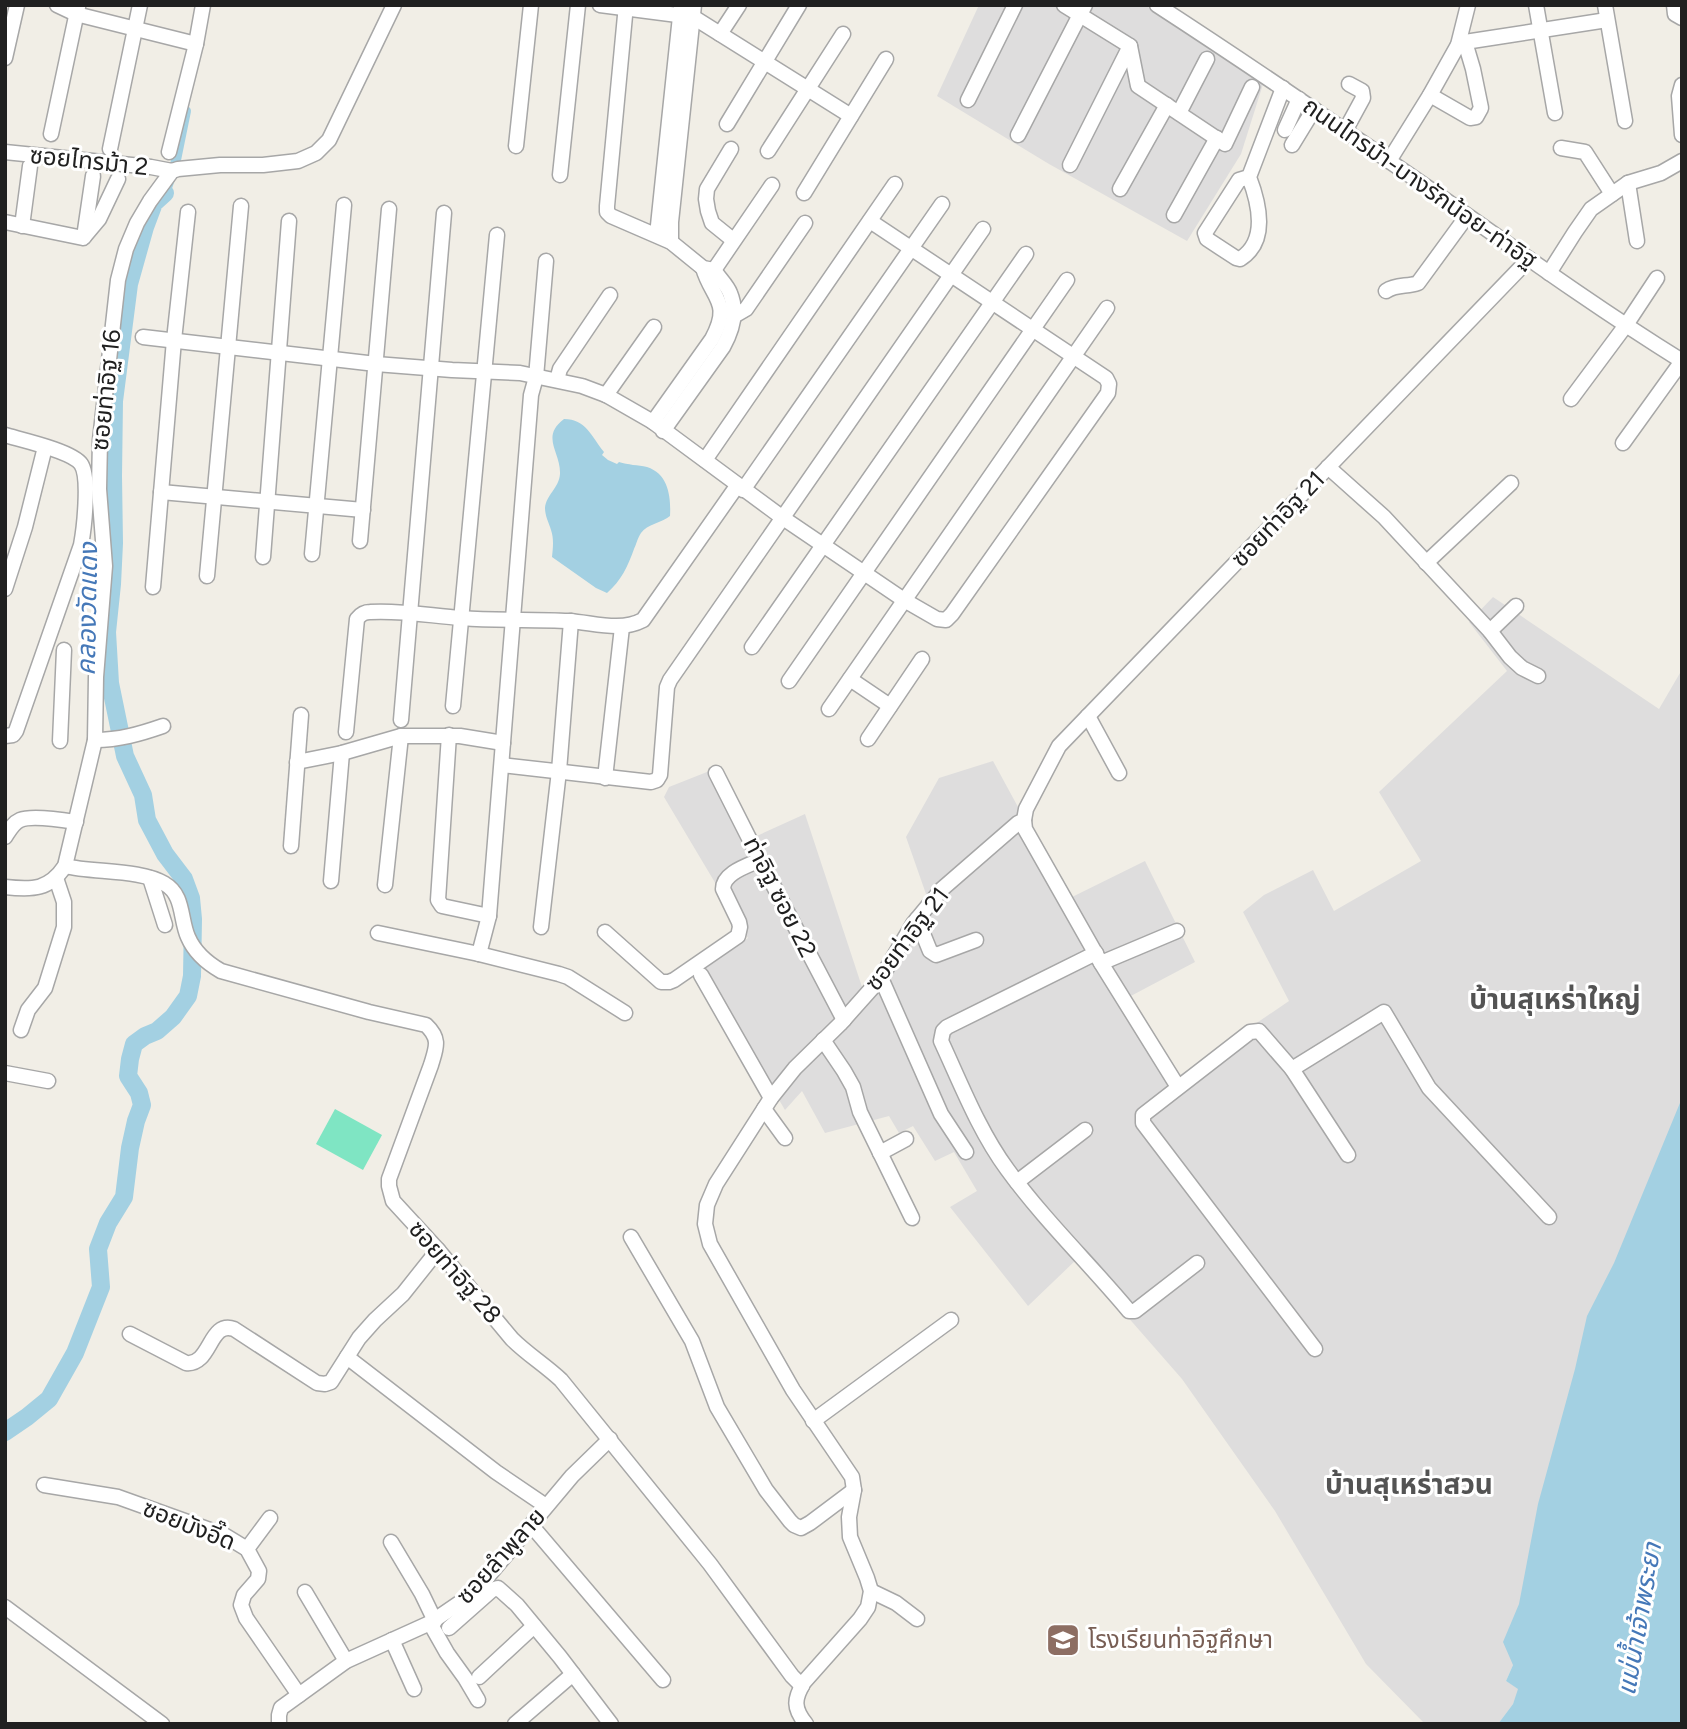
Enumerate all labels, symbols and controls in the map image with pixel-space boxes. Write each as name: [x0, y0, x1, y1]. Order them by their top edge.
street label: ถนนไทรม้า-บางรักน้อย-ท่าอิฐ: [1298, 91, 1543, 275]
street label: ซอยไทรม้า 2: [28, 140, 150, 181]
street label: ซอยท่าอิฐ 16: [85, 328, 126, 452]
street label: ซอยท่าอิฐ 21: [1225, 465, 1330, 573]
water label: คลองวัดแดง: [70, 541, 104, 676]
street label: ท่าอิฐ ซอย 22: [738, 832, 823, 962]
street label: ซอยท่าอิฐ 21: [858, 881, 955, 996]
district label: บ้านสุเหร่าใหญ่: [1469, 982, 1641, 1016]
street label: ซอยท่าอิฐ 28: [403, 1214, 508, 1329]
district label: บ้านสุเหร่าสวน: [1325, 1467, 1493, 1501]
street label: ซอยบังอี๊ด: [139, 1491, 240, 1556]
street label: ซอยลำพูลาย: [450, 1502, 552, 1610]
water label: แม่น้ำเจ้าพระยา: [1608, 1539, 1668, 1698]
school or university icon: โรงเรียนท่าอิฐศึกษา: [1044, 1621, 1082, 1659]
place label: โรงเรียนท่าอิฐศึกษา: [1088, 1625, 1273, 1654]

